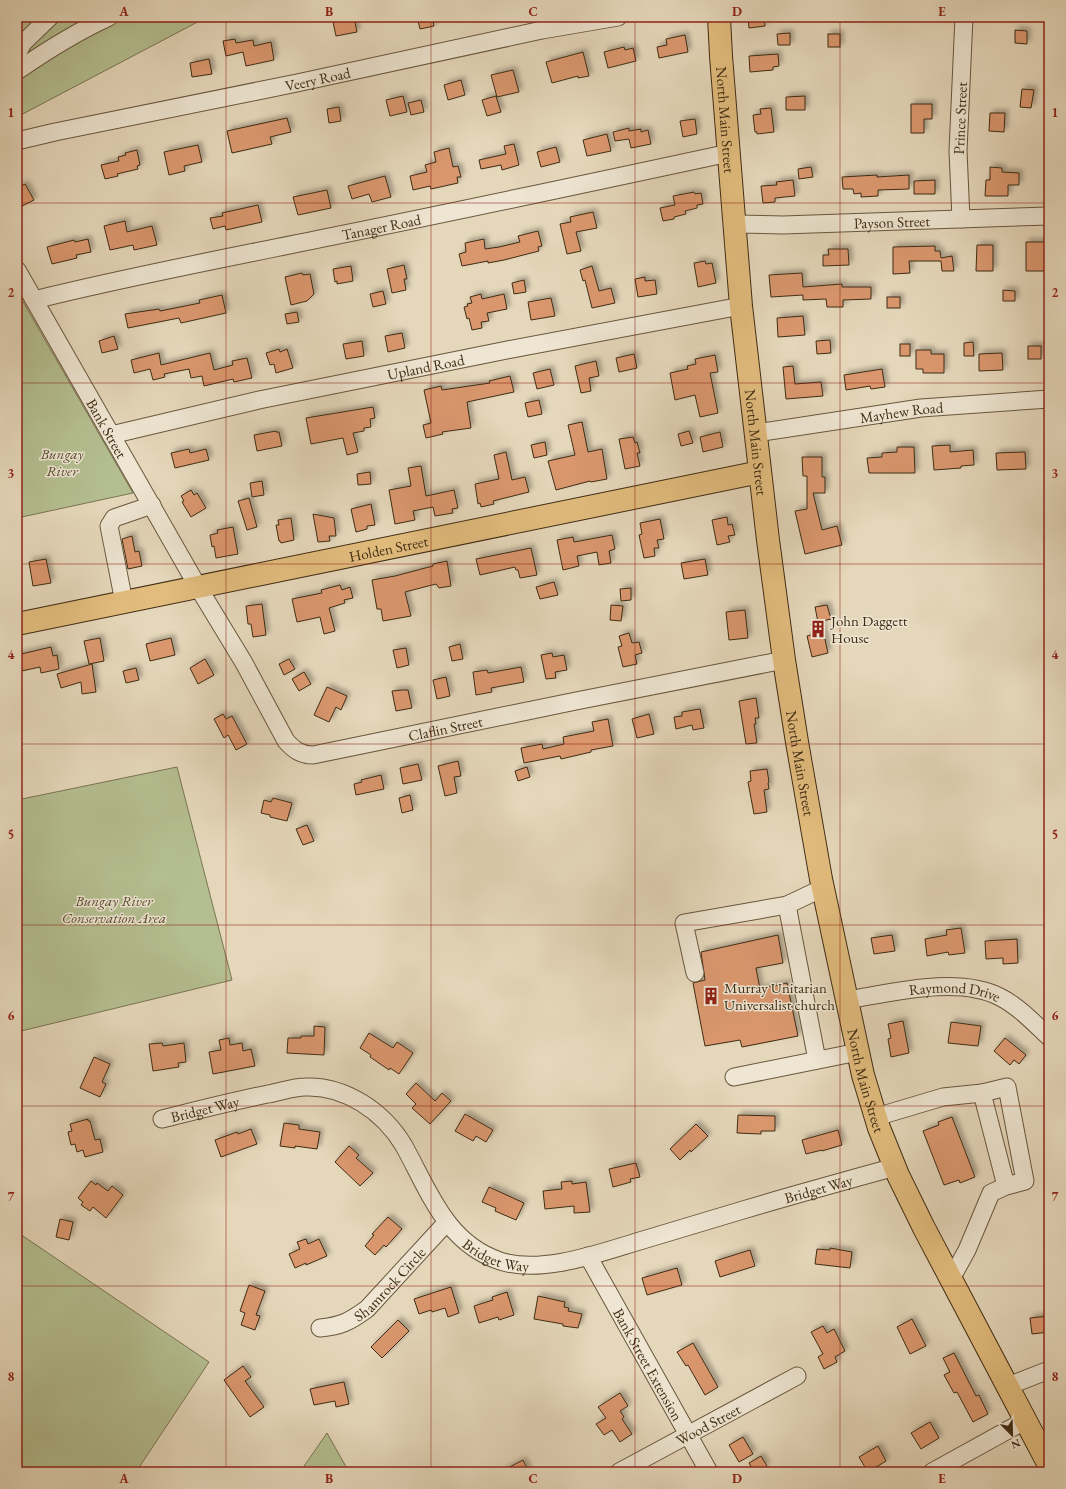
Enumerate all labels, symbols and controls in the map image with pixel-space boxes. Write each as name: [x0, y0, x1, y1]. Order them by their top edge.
text: A: [118, 3, 129, 20]
text: B: [325, 3, 333, 20]
text: C: [528, 3, 538, 20]
text: D: [732, 3, 742, 20]
text: E: [938, 3, 946, 20]
street label: Veery Road: [283, 62, 352, 95]
street label: North Main Street: [712, 66, 740, 174]
street label: Prince Street: [948, 81, 971, 155]
text: 1: [8, 104, 15, 121]
text: 1: [1052, 104, 1059, 121]
street label: Tanager Road: [340, 209, 423, 244]
street label: Payson Street: [854, 211, 931, 232]
text: 2: [8, 284, 15, 301]
text: 2: [1052, 284, 1059, 301]
street label: Upland Road: [385, 349, 466, 383]
street label: North Main Street: [741, 388, 772, 497]
street label: Bank Street: [83, 395, 132, 462]
street label: Mayhew Road: [858, 397, 944, 427]
park label: Bungay River: [40, 444, 83, 480]
text: 3: [8, 465, 15, 482]
text: 3: [1052, 465, 1059, 482]
street label: Holden Street: [347, 531, 430, 565]
place label: John Daggett House: [829, 611, 908, 647]
building icon: John Daggett House: [808, 619, 828, 639]
text: 4: [8, 646, 15, 663]
text: 4: [1052, 646, 1059, 663]
street label: North Main Street: [783, 709, 819, 818]
street label: Claflin Street: [406, 711, 484, 745]
text: 5: [8, 826, 14, 843]
text: 5: [1052, 826, 1058, 843]
park label: Bungay River Conservation Area: [62, 891, 166, 927]
street label: Raymond Drive: [907, 977, 1004, 1006]
place label: Murray Unitarian Universalist church: [724, 978, 835, 1014]
building icon: Murray Unitarian Universalist church: [701, 986, 721, 1006]
text: 6: [8, 1007, 15, 1024]
text: 6: [1052, 1007, 1059, 1024]
street label: North Main Street: [844, 1027, 889, 1135]
street label: Bridget Way: [169, 1091, 241, 1126]
street label: Bridget Way: [782, 1170, 855, 1207]
text: 7: [8, 1188, 15, 1205]
text: 7: [1052, 1188, 1059, 1205]
street label: Bridget Way: [459, 1234, 530, 1275]
street label: Shamrock Circle: [350, 1243, 429, 1325]
street label: Bank Street Extension: [609, 1305, 688, 1424]
text: 8: [8, 1368, 15, 1385]
text: 8: [1052, 1368, 1059, 1385]
street label: Wood Street: [672, 1399, 744, 1449]
north arrow: [992, 1415, 1032, 1455]
text: N: [1009, 1436, 1023, 1452]
text: A: [118, 1470, 129, 1487]
text: B: [325, 1470, 333, 1487]
text: C: [528, 1470, 538, 1487]
text: D: [732, 1470, 742, 1487]
text: E: [938, 1470, 946, 1487]

